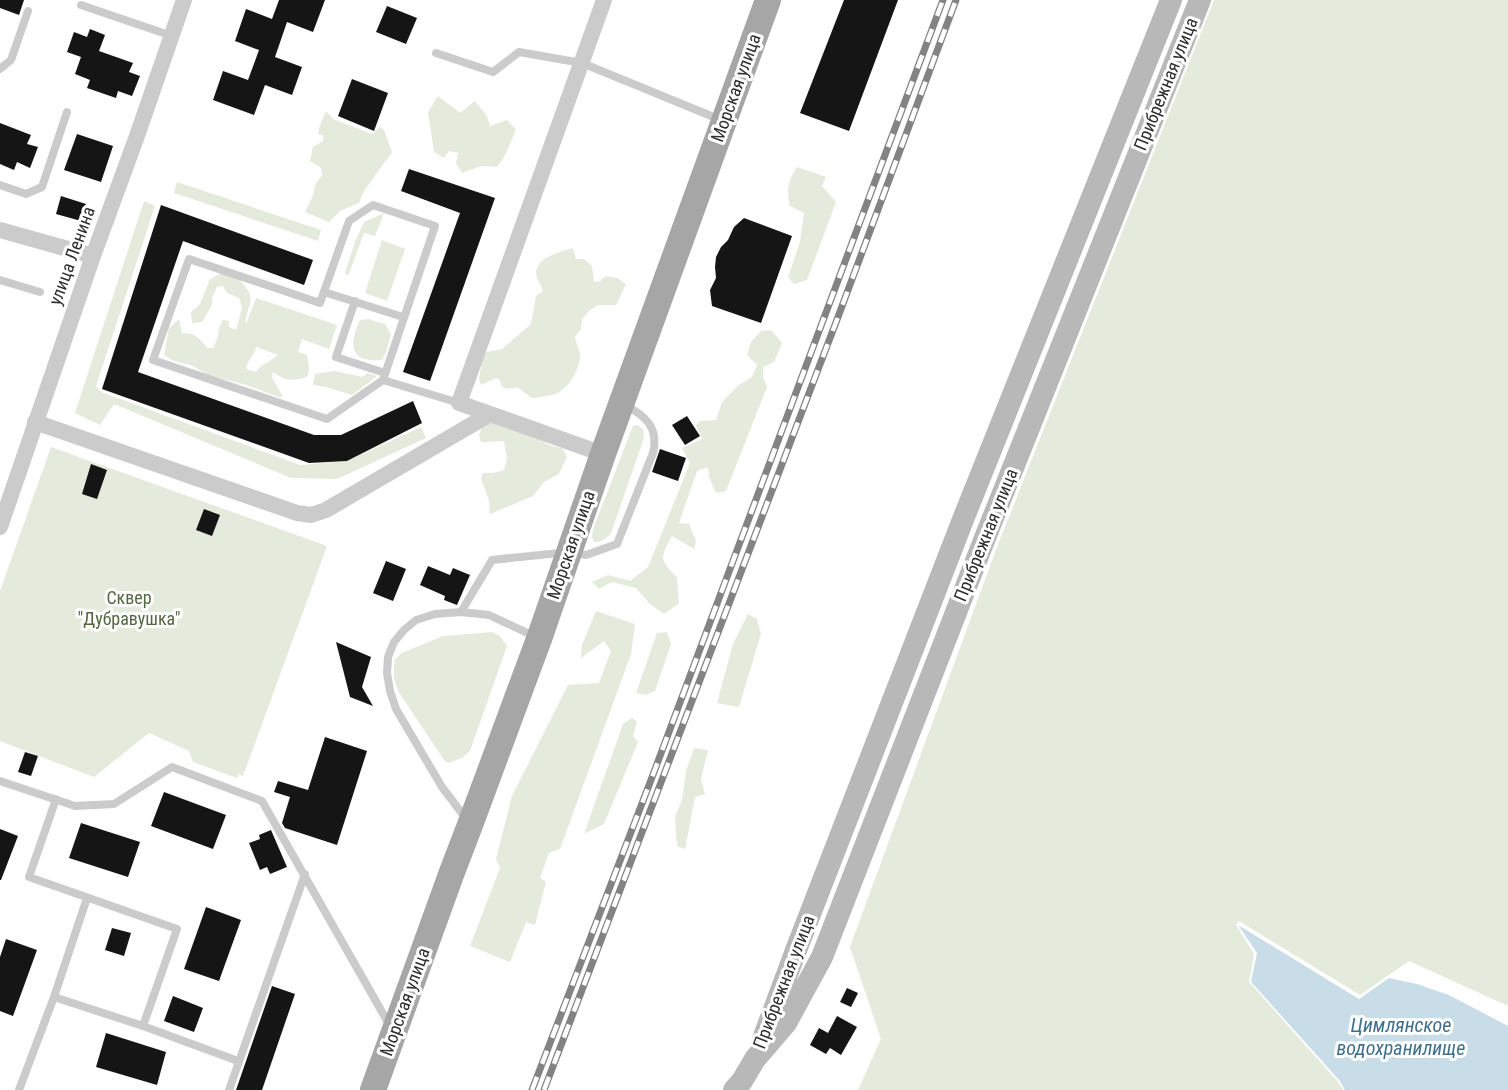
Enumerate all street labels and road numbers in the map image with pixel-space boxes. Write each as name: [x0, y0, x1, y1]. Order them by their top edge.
street label: Прибрежная улица: [1129, 14, 1202, 153]
street label: Морская улица: [706, 31, 765, 145]
street label: улица Ленина: [44, 204, 99, 308]
street label: Прибрежная улица: [949, 465, 1022, 604]
street label: Морская улица: [542, 488, 599, 602]
street label: Прибрежная улица: [748, 912, 819, 1051]
street label: Морская улица: [375, 945, 434, 1059]

